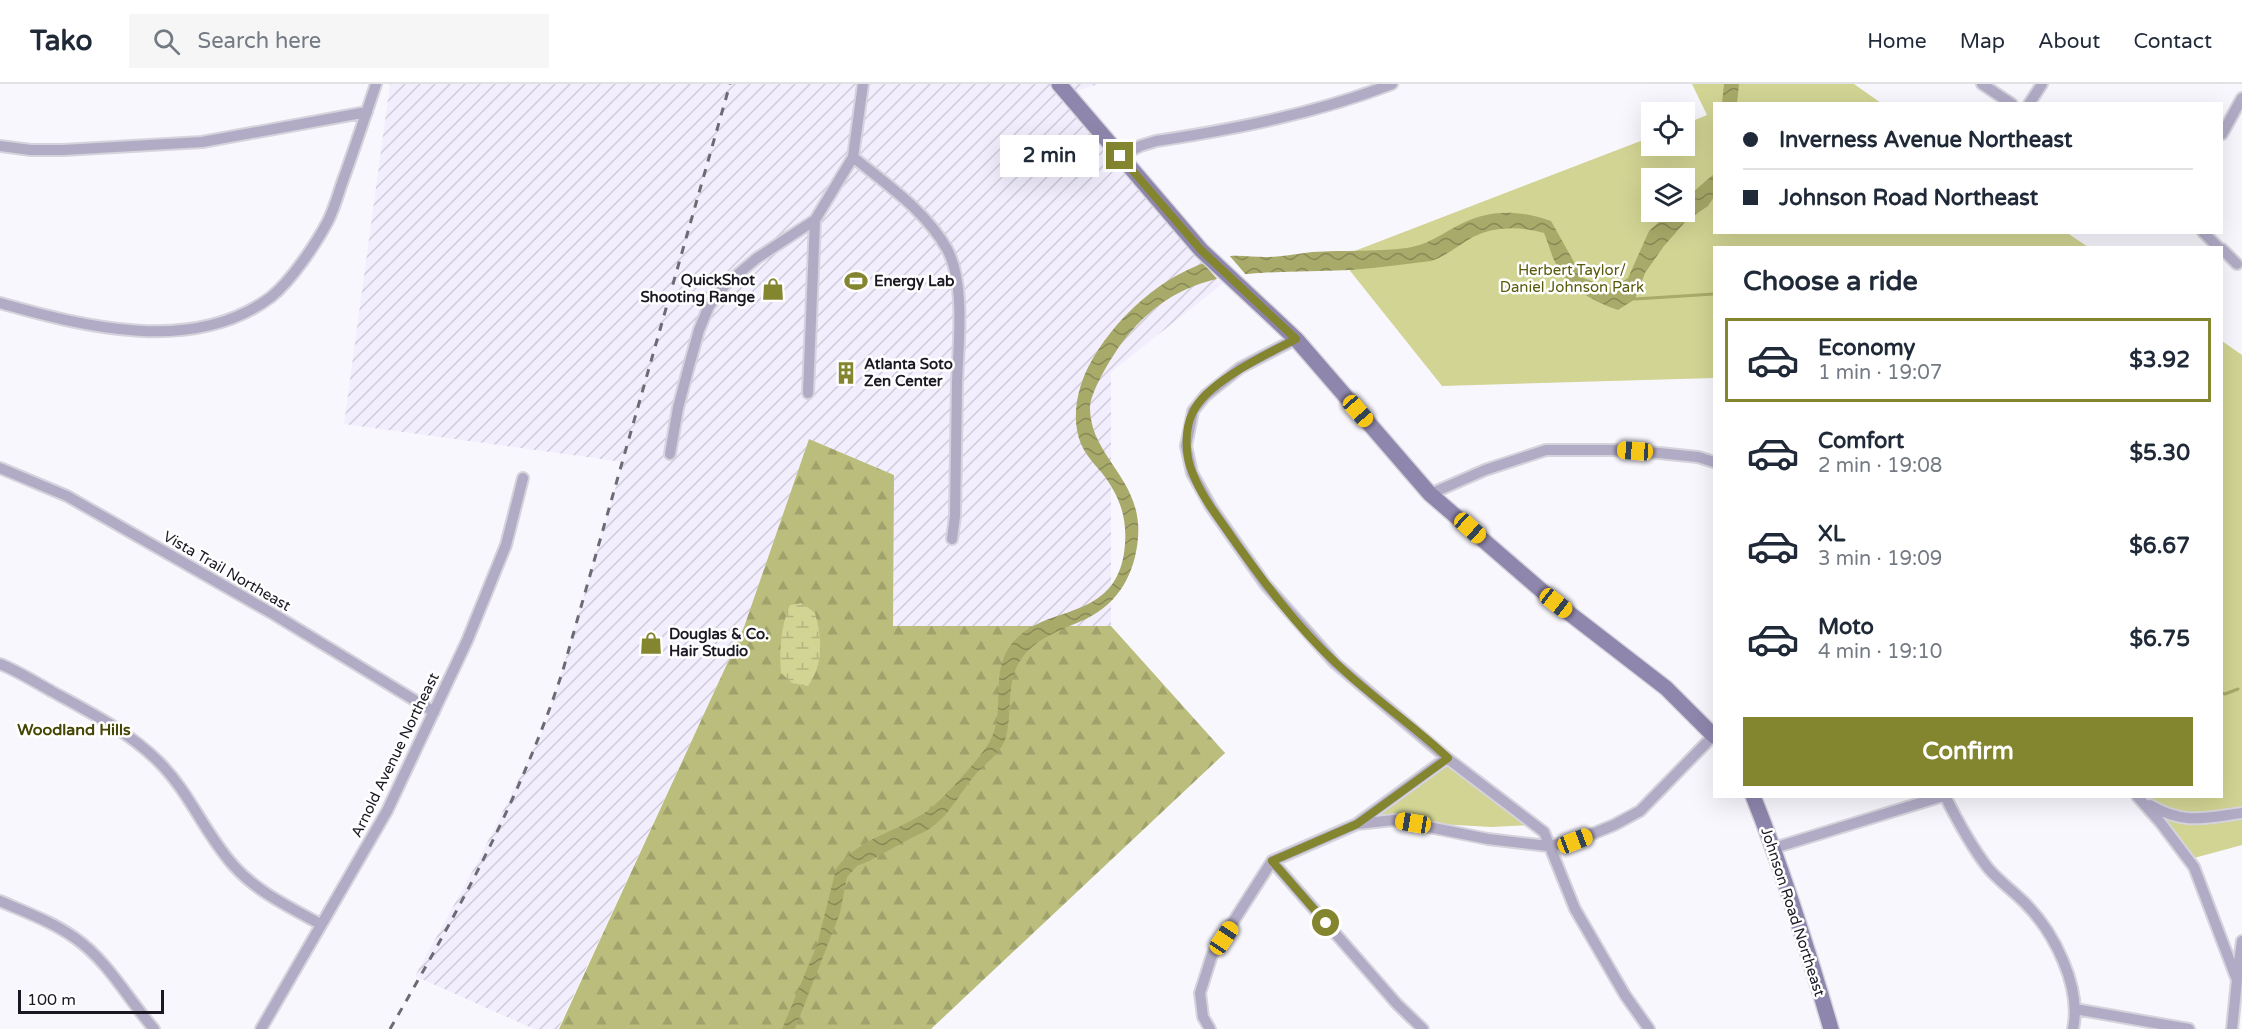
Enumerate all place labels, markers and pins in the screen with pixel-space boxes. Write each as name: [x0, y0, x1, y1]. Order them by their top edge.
sports icon: Energy Lab: [843, 268, 869, 294]
place label: QuickShot Shooting Range: [640, 271, 756, 307]
place label: Energy Lab: [874, 272, 955, 291]
shop icon: QuickShot Shooting Range: [760, 276, 786, 302]
place label: Atlanta Soto Zen Center: [864, 355, 953, 390]
building icon: Atlanta Soto Zen Center: [833, 360, 859, 386]
place label: Douglas & Co. Hair Studio: [669, 625, 769, 660]
shop icon: Douglas & Co. Hair Studio: [638, 630, 664, 656]

